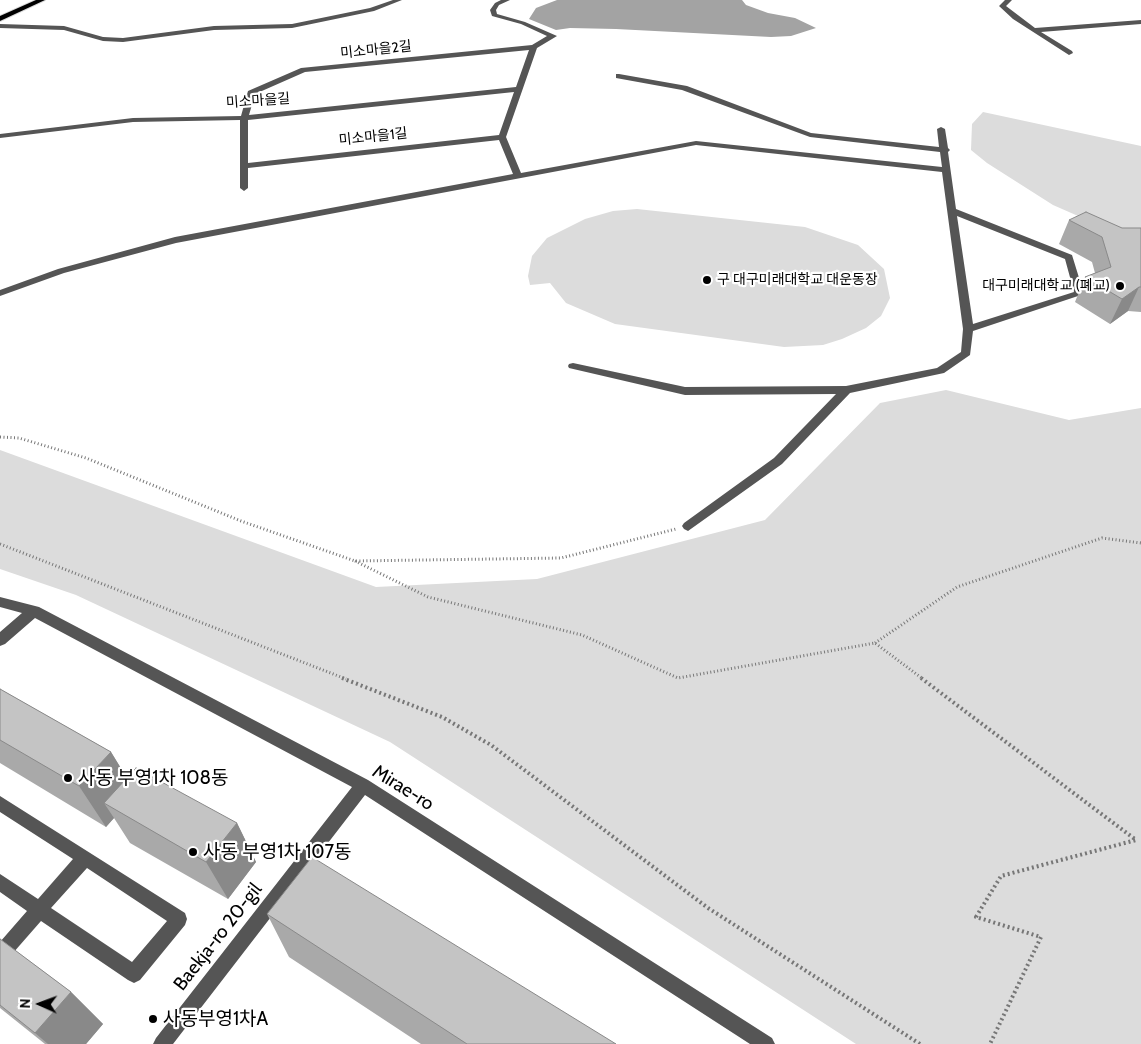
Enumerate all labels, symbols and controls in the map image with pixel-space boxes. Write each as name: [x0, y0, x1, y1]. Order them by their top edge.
street label: 미소마을2길: [339, 38, 413, 62]
street label: 미소마을길: [225, 90, 291, 112]
street label: 미소마을1길: [338, 125, 408, 149]
place label: 구 대구미래대학교 대운동장: [717, 272, 878, 288]
marker: 구 대구미래대학교 대운동장: [701, 274, 713, 286]
place label: 대구미래대학교 (폐교): [982, 278, 1110, 294]
marker: 대구미래대학교 (폐교): [1114, 280, 1126, 292]
street label: Mirae-ro: [368, 760, 438, 816]
place label: 사동 부영1차 108동: [78, 767, 229, 789]
marker: 사동 부영1차 108동: [62, 772, 74, 784]
place label: 사동 부영1차 107동: [203, 841, 351, 863]
marker: 사동 부영1차 107동: [187, 846, 199, 858]
street label: Baekja-ro 20-gil: [169, 879, 267, 995]
north arrow: [15, 979, 65, 1029]
text: N: [16, 998, 34, 1009]
place label: 사동부영1차A: [163, 1008, 268, 1030]
marker: 사동부영1차A: [147, 1013, 159, 1025]

